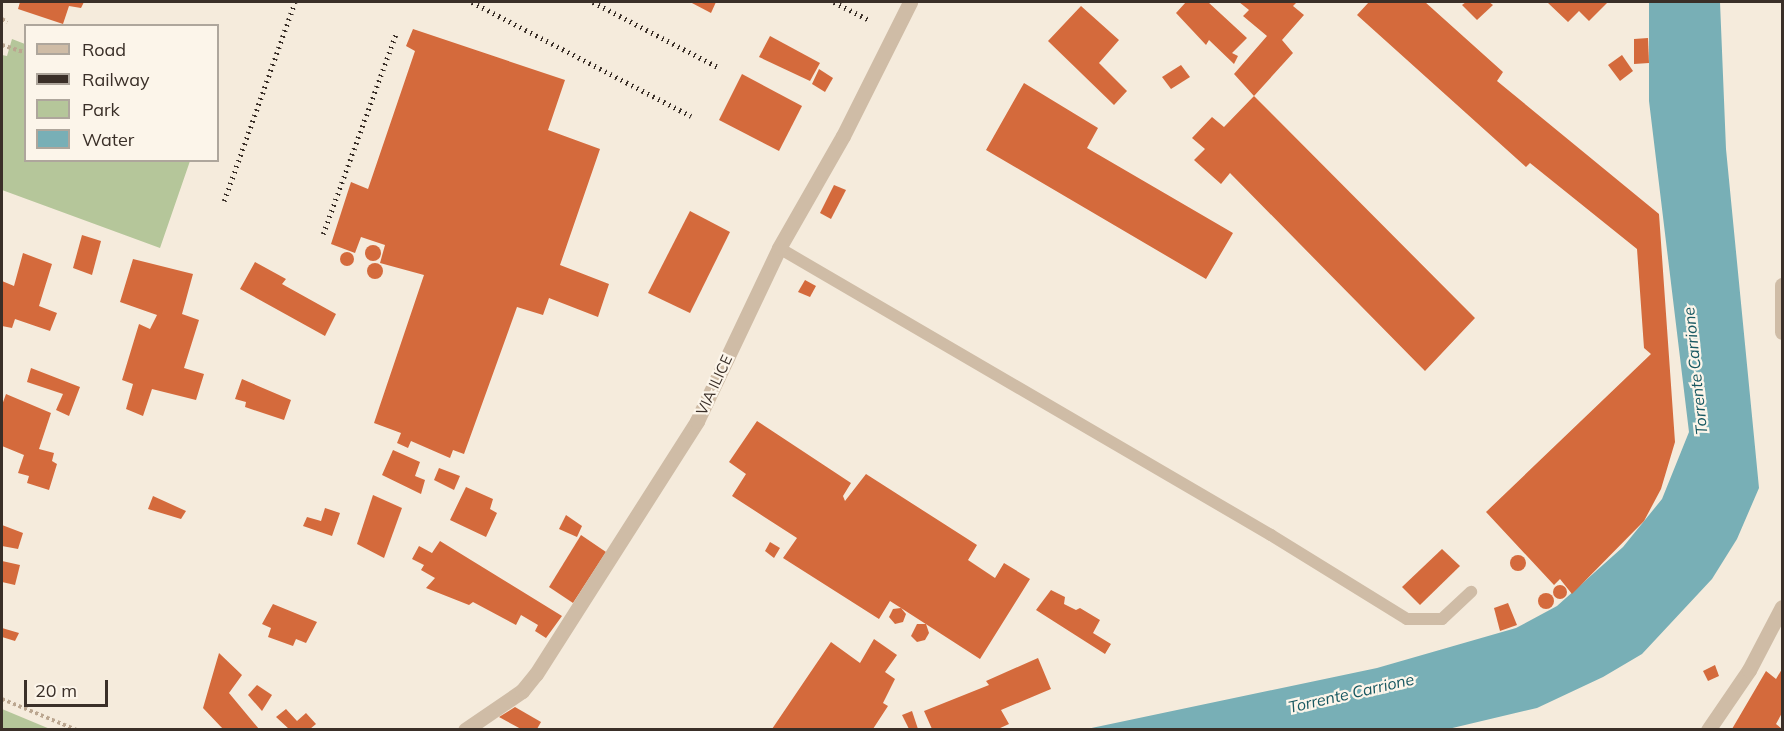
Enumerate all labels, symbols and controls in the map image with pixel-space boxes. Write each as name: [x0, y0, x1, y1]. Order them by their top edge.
legend: [24, 24, 219, 162]
text: Road: [82, 38, 126, 61]
text: Railway: [82, 68, 150, 91]
text: Park: [82, 98, 120, 121]
text: Water: [82, 128, 134, 151]
water label: Torrente Carrione: [1679, 306, 1711, 436]
street label: VIA ILICE: [692, 352, 736, 418]
scale bar: [27, 668, 111, 706]
water label: Torrente Carrione: [1286, 669, 1416, 717]
text: 20 m: [35, 679, 77, 702]

